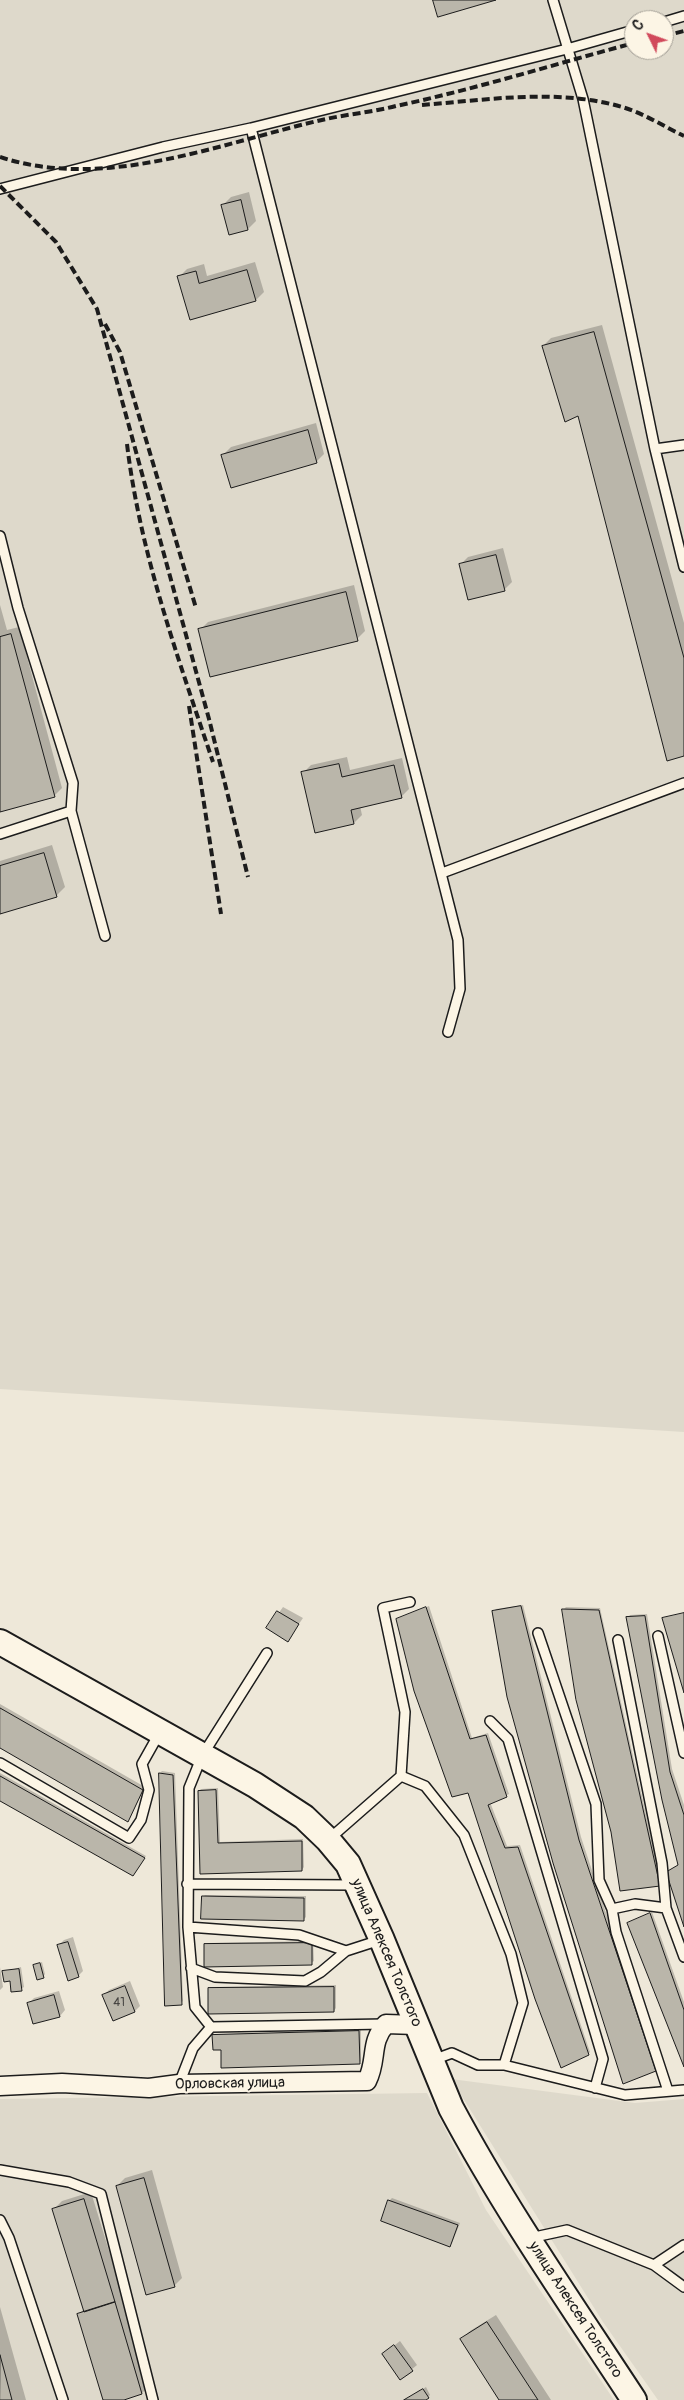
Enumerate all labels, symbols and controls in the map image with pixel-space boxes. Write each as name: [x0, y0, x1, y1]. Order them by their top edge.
north arrow: [624, 10, 674, 60]
text: С: [629, 16, 647, 34]
street label: улица Алексея Толстого: [347, 1876, 425, 2030]
house number: 41: [113, 1996, 125, 2010]
street label: Орловская улица: [175, 2074, 285, 2094]
street label: улица Алексея Толстого: [524, 2238, 626, 2382]

